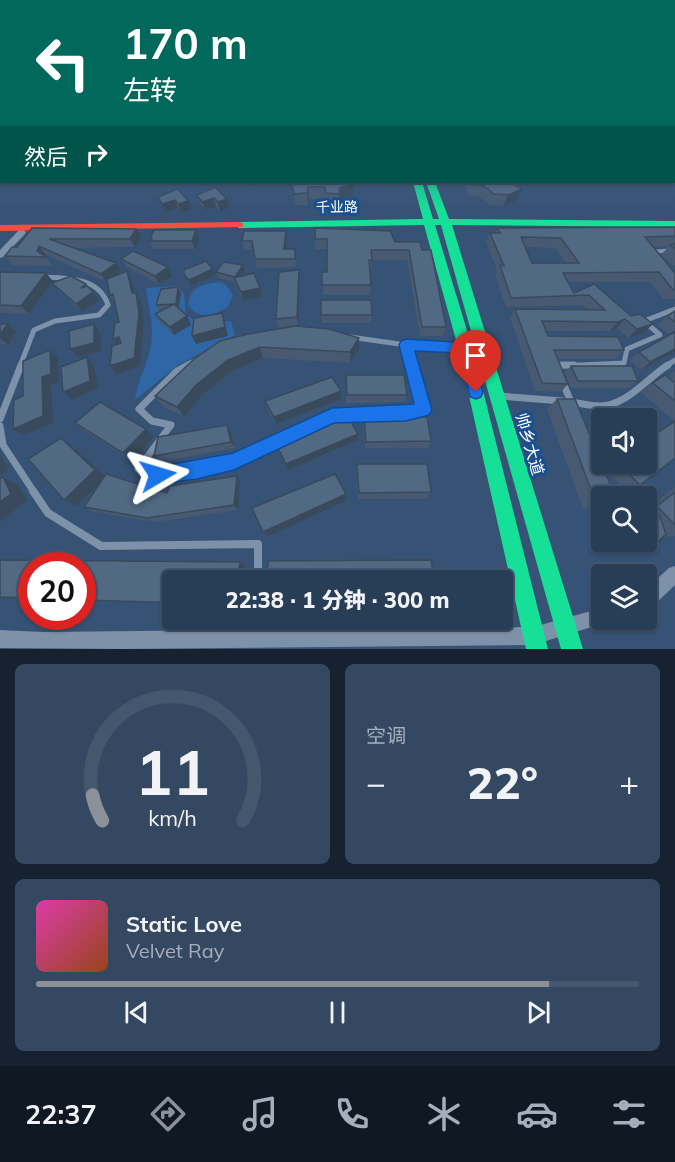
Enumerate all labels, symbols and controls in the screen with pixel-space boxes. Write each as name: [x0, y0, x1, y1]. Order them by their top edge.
text: 170 m: [123, 17, 248, 70]
icon: left: [24, 24, 102, 102]
text: 左转: [123, 73, 177, 107]
icon: right: [80, 138, 113, 171]
text: 然后: [24, 143, 68, 171]
street label: 千业路: [316, 198, 358, 216]
pin: [450, 330, 501, 392]
icon: arrive: [459, 339, 492, 372]
map controls: [591, 408, 657, 630]
button: sound: [591, 408, 657, 474]
street label: 帅乡大道: [512, 410, 548, 478]
position arrow: [126, 443, 190, 507]
button: search: [591, 486, 657, 552]
speed limit sign: 20: [18, 552, 96, 630]
button: layers: [591, 564, 657, 630]
text: 22:38 · 1 分钟 · 300 m: [225, 586, 450, 614]
text: 空调: [366, 723, 406, 748]
text: 11: [135, 732, 210, 811]
text: 22°: [467, 754, 538, 810]
text: −: [366, 762, 386, 803]
text: +: [619, 762, 639, 803]
text: km/h: [148, 804, 197, 831]
text: Static Love: [126, 910, 242, 938]
text: Velvet Ray: [126, 938, 224, 963]
icon: previous: [120, 996, 153, 1029]
icon: pause: [321, 996, 354, 1029]
icon: next: [522, 996, 555, 1029]
icon: directions: [147, 1093, 189, 1135]
icon: music: [239, 1093, 281, 1135]
icon: phone: [331, 1093, 373, 1135]
icon: climate: [423, 1093, 465, 1135]
icon: car: [516, 1093, 558, 1135]
icon: filters: [608, 1093, 650, 1135]
text: 22:37: [25, 1097, 97, 1131]

